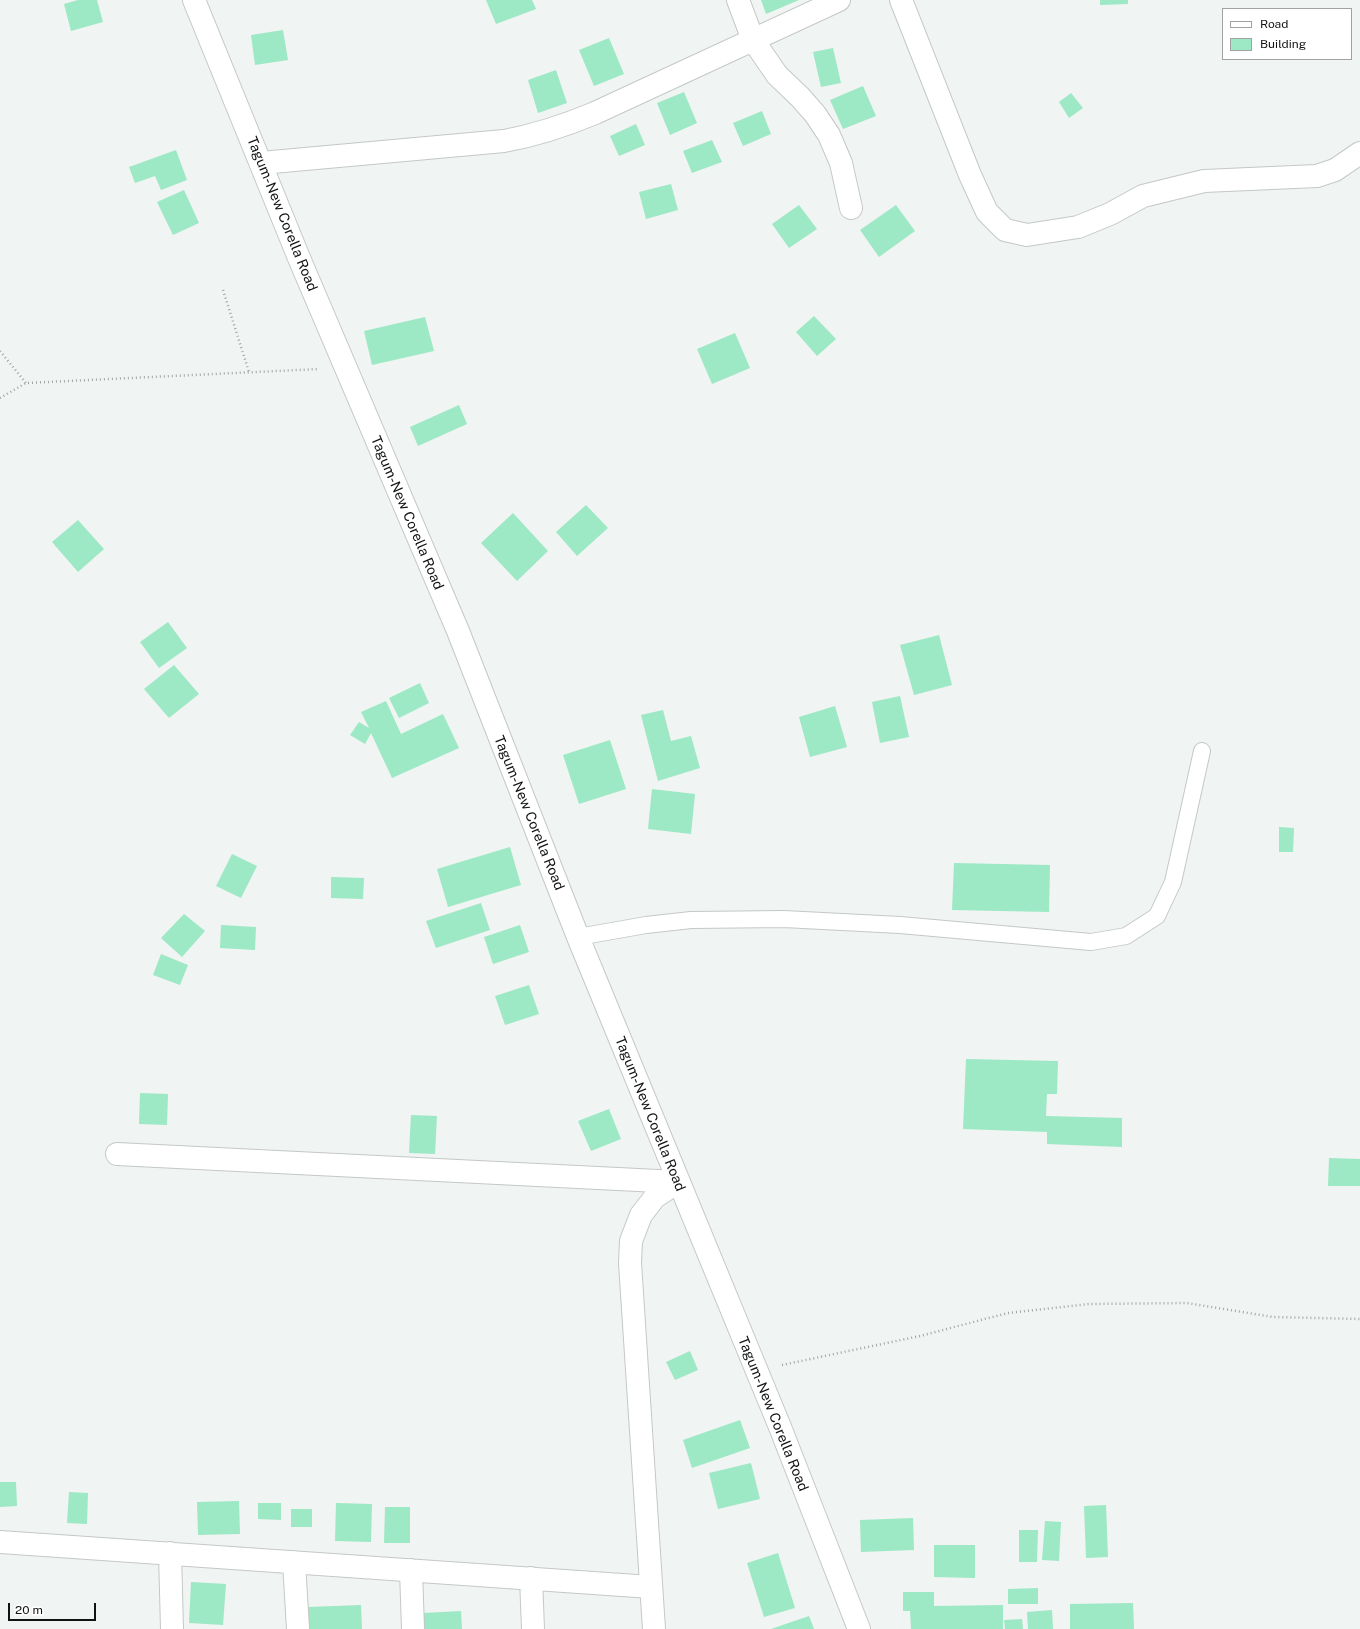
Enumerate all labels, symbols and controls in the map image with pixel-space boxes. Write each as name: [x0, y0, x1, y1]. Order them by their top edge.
legend: [1222, 8, 1352, 60]
text: Road: [1260, 17, 1288, 31]
text: Building: [1260, 37, 1306, 51]
street label: Tagum-New Corella Road: [243, 134, 321, 294]
street label: Tagum-New Corella Road: [367, 434, 447, 592]
street label: Tagum-New Corella Road: [490, 733, 568, 893]
street label: Tagum-New Corella Road: [611, 1034, 689, 1194]
street label: Tagum-New Corella Road: [734, 1334, 812, 1494]
scale bar: [10, 1595, 98, 1621]
text: 20 m: [15, 1603, 43, 1617]

